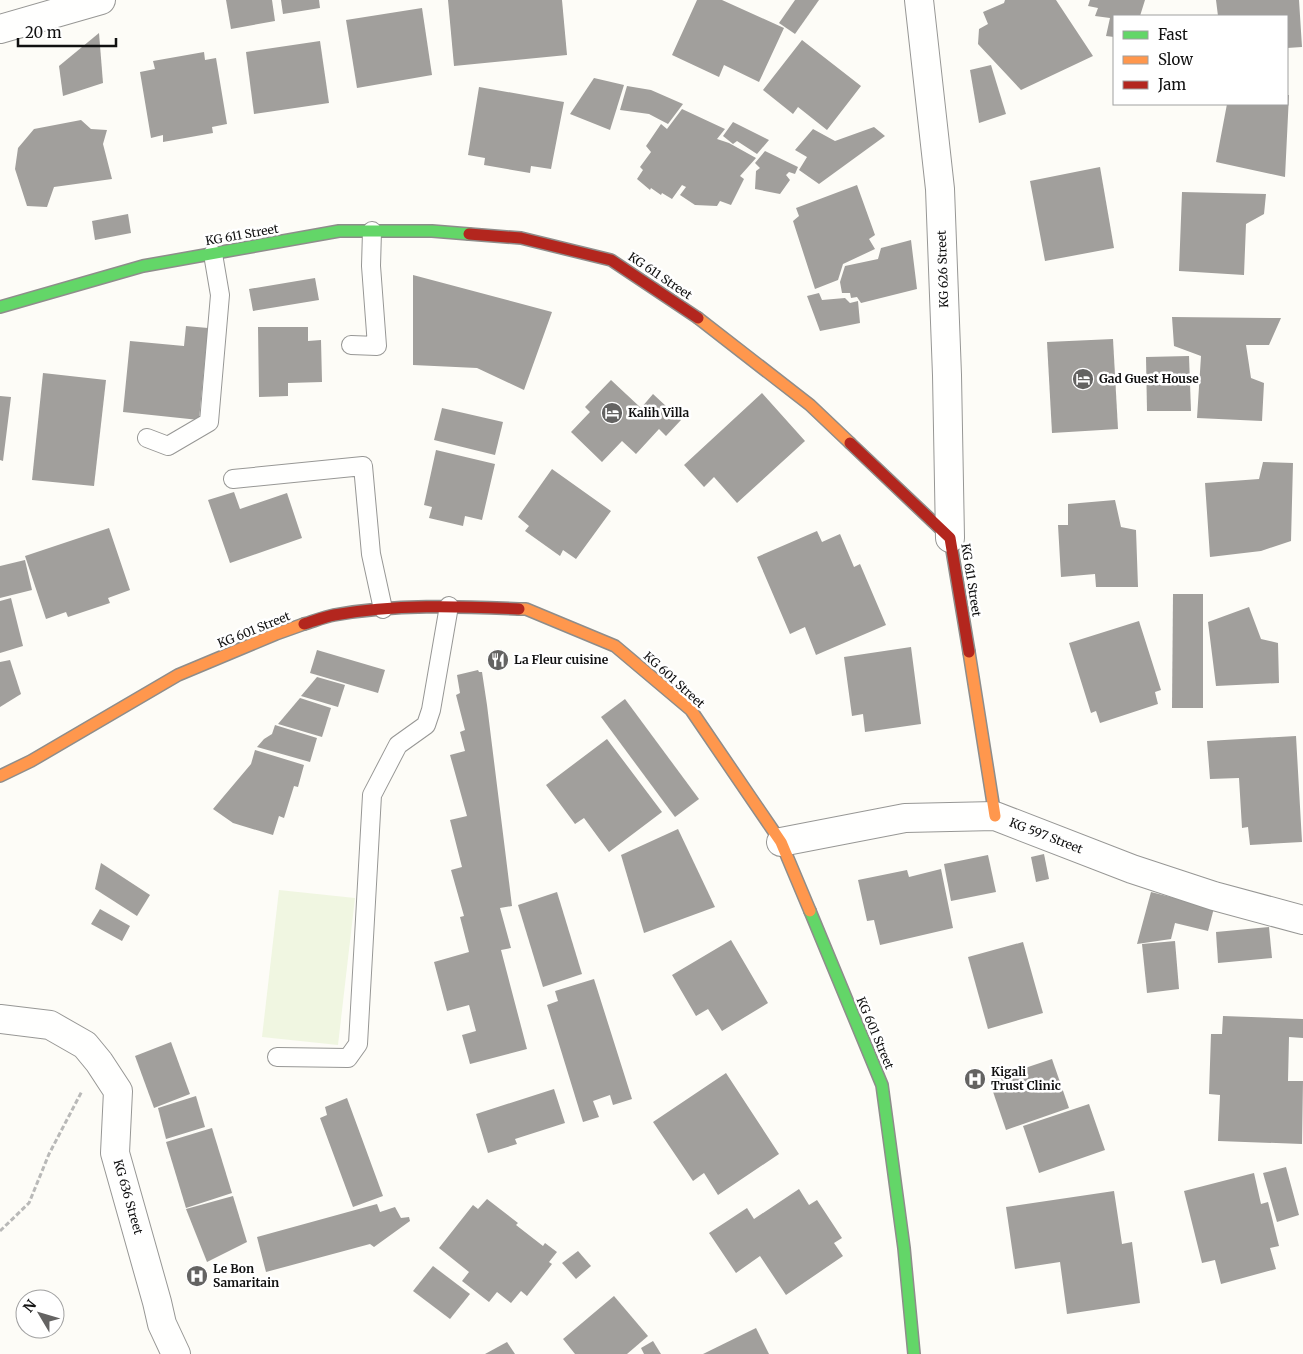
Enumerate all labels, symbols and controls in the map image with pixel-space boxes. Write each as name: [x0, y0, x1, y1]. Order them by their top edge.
scale bar: [18, 15, 115, 47]
legend: [1113, 15, 1288, 105]
text: 20 m: [25, 23, 62, 42]
text: Fast: [1158, 25, 1188, 44]
text: Slow: [1158, 50, 1193, 69]
text: Jam: [1157, 75, 1186, 94]
street label: KG 611 Street: [204, 221, 280, 248]
street label: KG 626 Street: [934, 230, 951, 308]
street label: KG 611 Street: [625, 249, 695, 303]
hotel icon: Gad Guest House: [1071, 367, 1095, 391]
place label: Gad Guest House: [1099, 371, 1199, 386]
hotel icon: Kalih Villa: [600, 401, 624, 425]
place label: Kalih Villa: [628, 405, 689, 420]
street label: KG 611 Street: [958, 542, 985, 618]
street label: KG 601 Street: [215, 608, 293, 651]
restaurant icon: La Fleur cuisine: [486, 648, 510, 672]
street label: KG 601 Street: [641, 648, 708, 711]
place label: La Fleur cuisine: [514, 652, 609, 667]
street label: KG 597 Street: [1007, 815, 1085, 857]
street label: KG 601 Street: [854, 994, 898, 1071]
place label: Kigali Trust Clinic: [991, 1064, 1061, 1093]
hospital icon: Kigali Trust Clinic: [963, 1067, 987, 1091]
street label: KG 636 Street: [111, 1158, 146, 1236]
place label: Le Bon Samaritain: [213, 1261, 279, 1290]
hospital icon: Le Bon Samaritain: [185, 1264, 209, 1288]
north arrow: [15, 1289, 65, 1339]
text: N: [19, 1296, 40, 1316]

